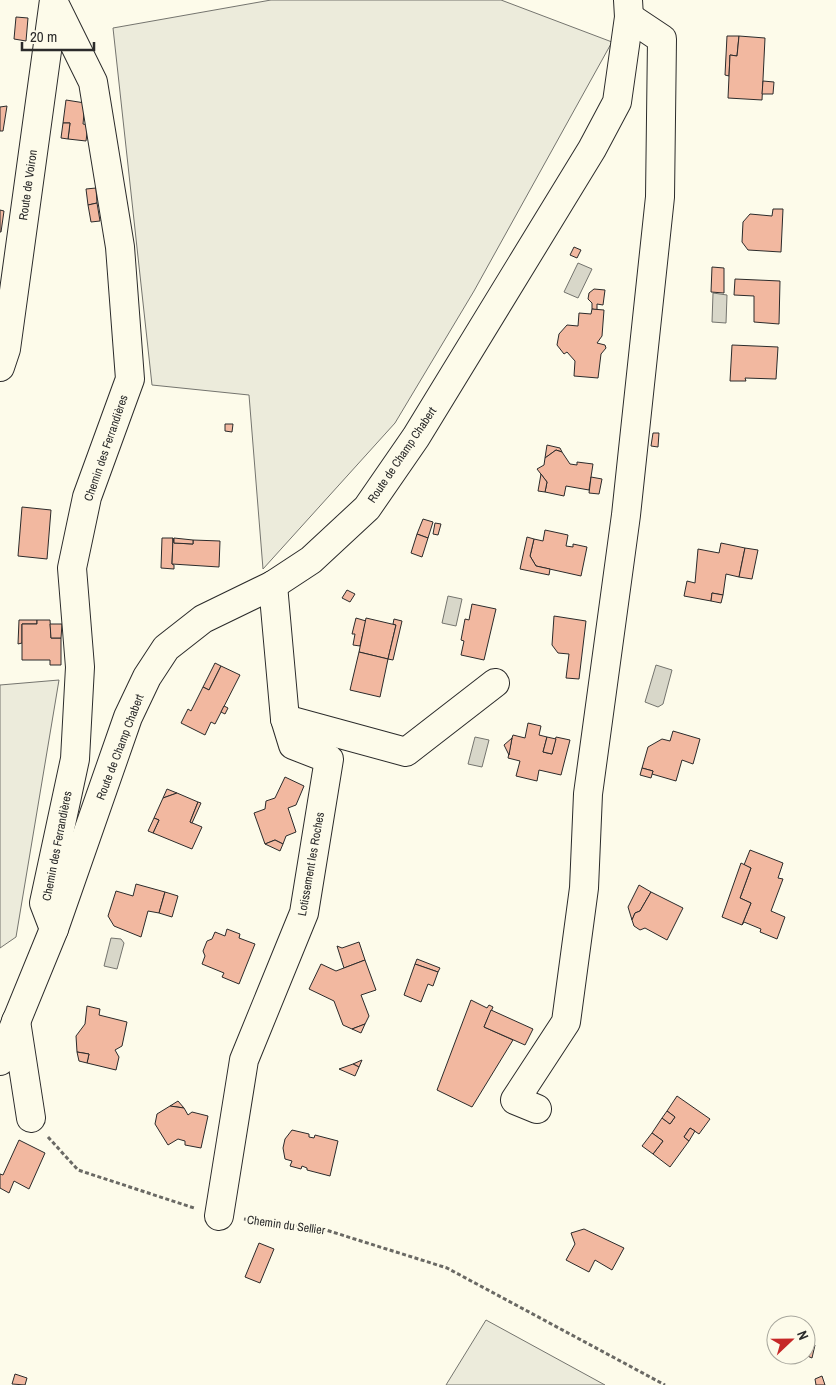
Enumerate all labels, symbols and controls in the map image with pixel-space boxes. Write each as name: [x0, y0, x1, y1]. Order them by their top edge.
scale bar: [22, 20, 95, 52]
text: 20 m: [30, 26, 57, 47]
street label: Route de Voiron: [15, 149, 41, 221]
street label: Chemin des Ferrandières: [80, 393, 132, 503]
street label: Route de Champ Chabert: [364, 404, 440, 506]
street label: Route de Champ Chabert: [92, 692, 148, 802]
street label: Chemin des Ferrandières: [38, 790, 76, 902]
street label: Lotissement les Roches: [294, 811, 328, 917]
street label: Chemin du Sellier: [246, 1212, 327, 1239]
north arrow: [766, 1315, 816, 1365]
text: N: [793, 1328, 813, 1342]

